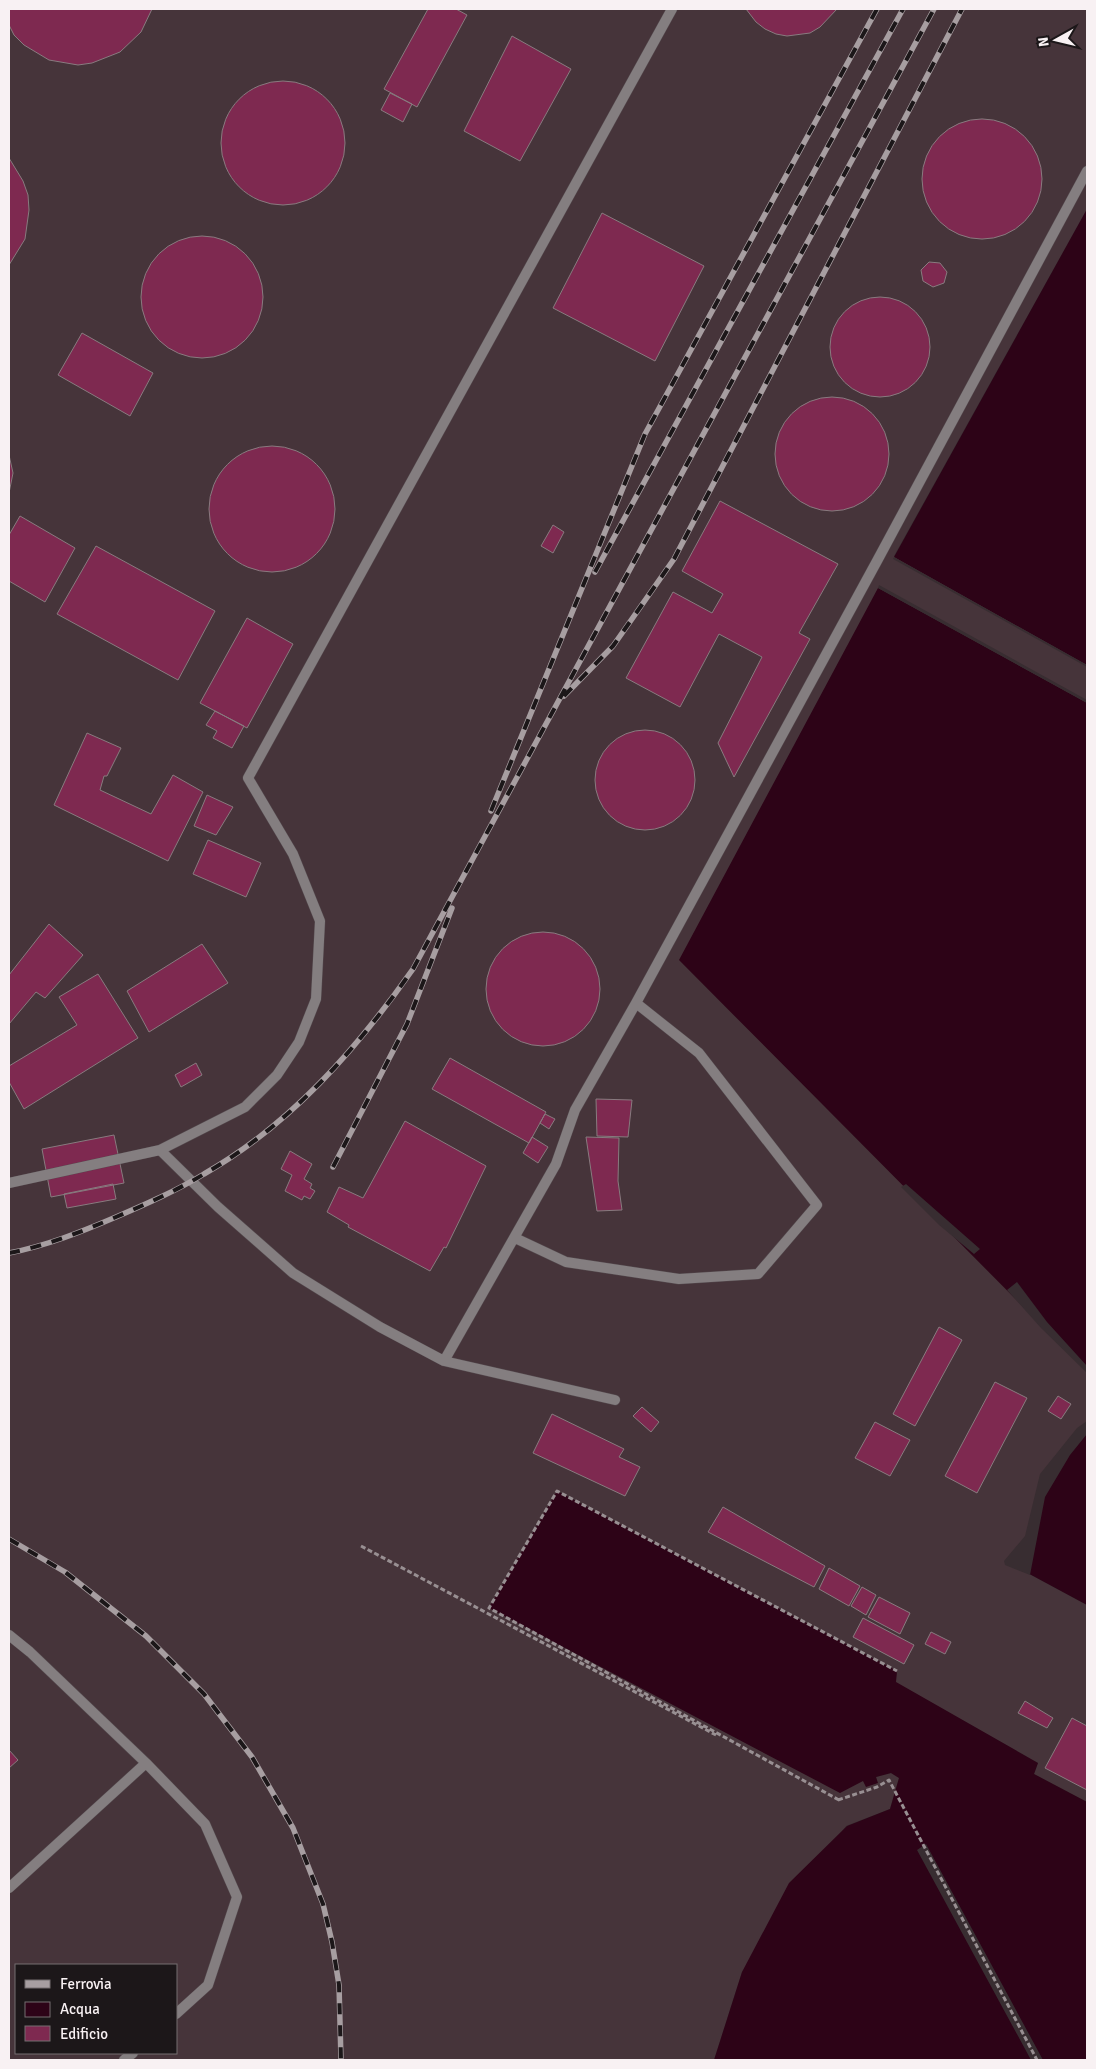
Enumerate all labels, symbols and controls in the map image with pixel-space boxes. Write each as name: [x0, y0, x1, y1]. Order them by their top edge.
north arrow: [1031, 15, 1081, 65]
text: N: [1035, 36, 1053, 48]
legend: [15, 1964, 178, 2054]
text: Ferrovia: [60, 1975, 112, 1993]
text: Acqua: [60, 2000, 100, 2018]
text: Edificio: [60, 2025, 108, 2043]

